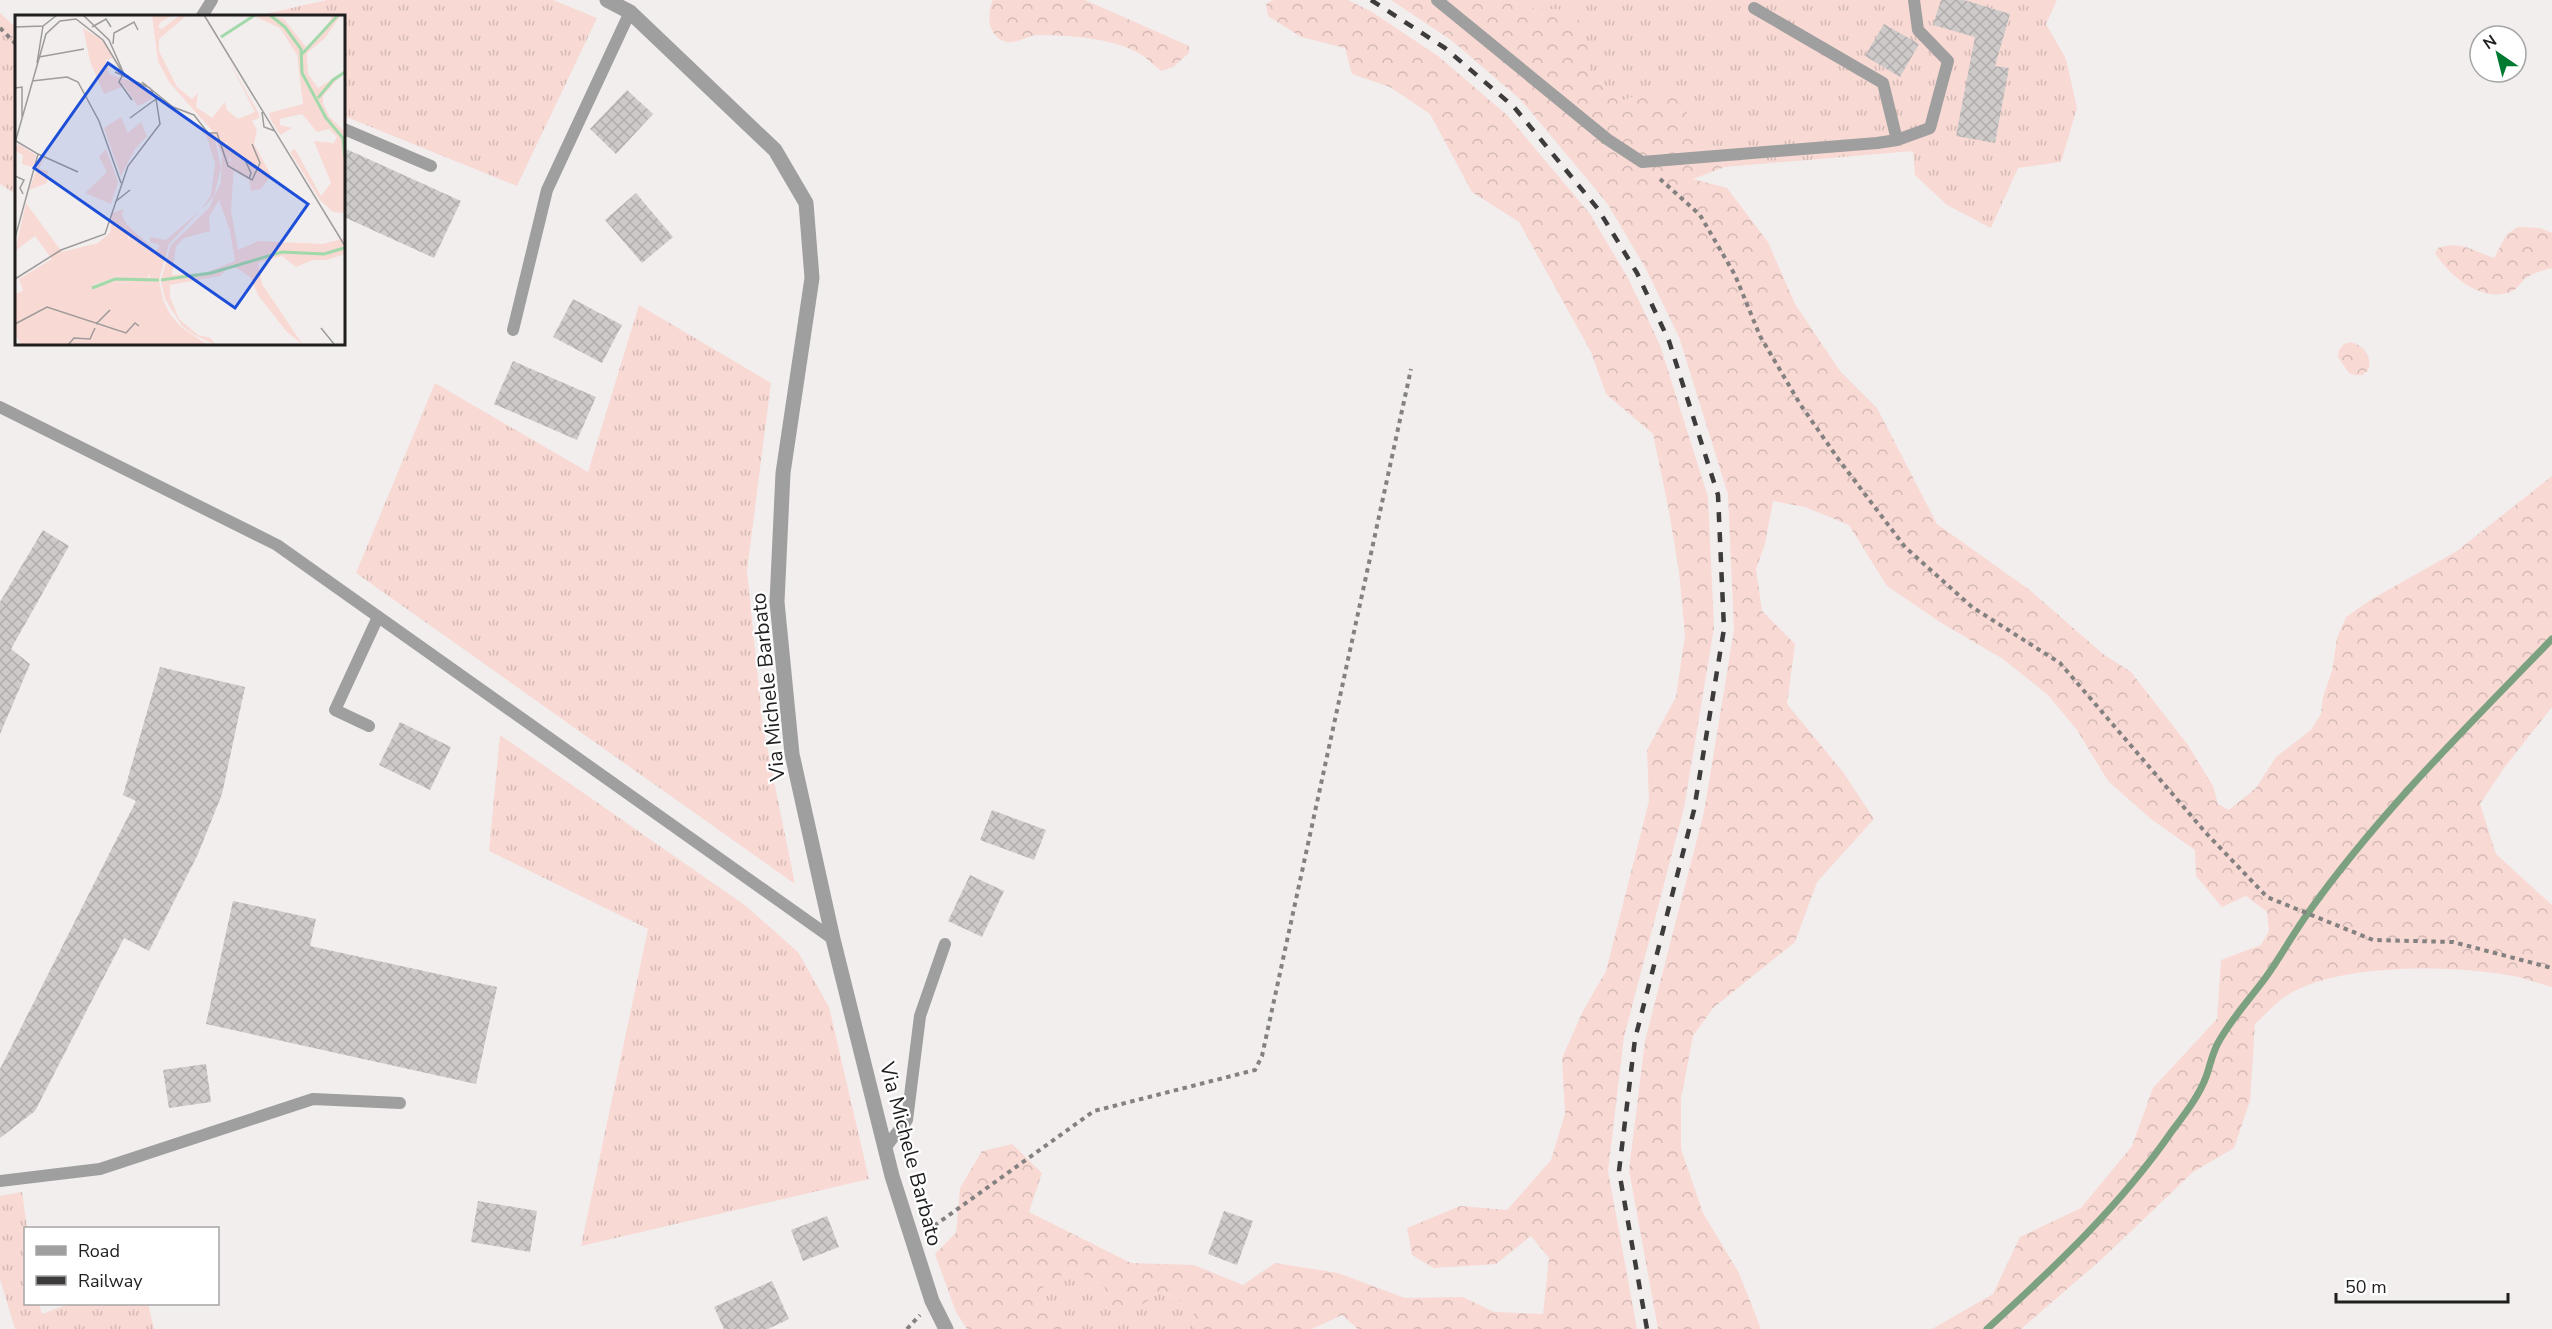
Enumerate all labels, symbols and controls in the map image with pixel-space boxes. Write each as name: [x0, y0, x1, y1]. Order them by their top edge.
inset map: [15, 15, 345, 345]
north arrow: [2468, 24, 2528, 84]
text: N: [2479, 30, 2501, 55]
street label: Via Michele Barbato: [744, 591, 792, 784]
street label: Via Michele Barbato: [873, 1058, 949, 1249]
legend: [24, 1227, 219, 1305]
text: Road: [78, 1239, 120, 1263]
scale bar: [2336, 1266, 2508, 1304]
text: Railway: [78, 1269, 143, 1293]
text: 50 m: [2345, 1275, 2387, 1299]

